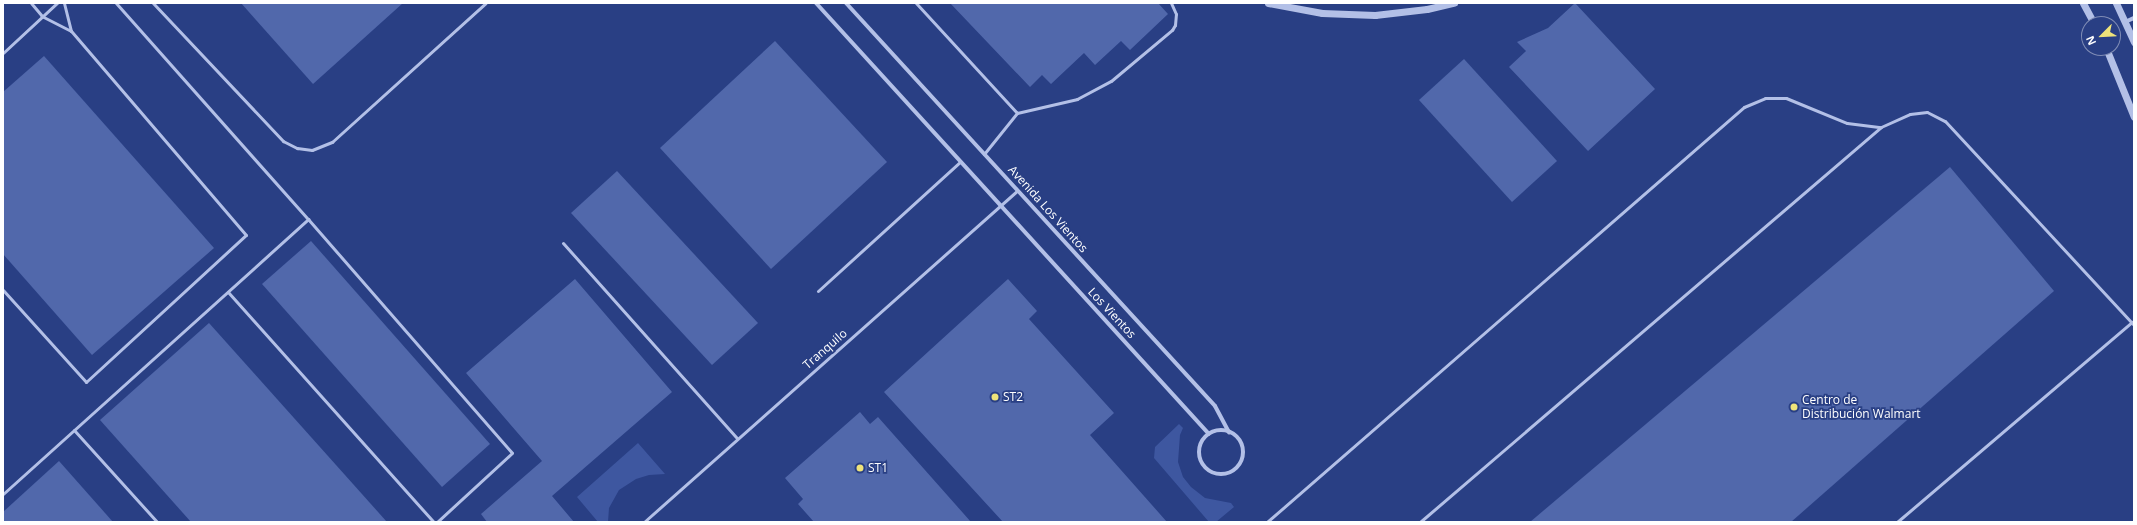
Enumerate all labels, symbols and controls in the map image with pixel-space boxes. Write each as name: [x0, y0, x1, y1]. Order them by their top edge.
north arrow: [2081, 16, 2121, 56]
text: N: [2082, 34, 2099, 48]
street label: Avenida Los Vientos: [1005, 163, 1091, 255]
street label: Los Vientos: [1085, 285, 1139, 341]
street label: Tranquilo: [800, 326, 850, 372]
place label: ST2: [1003, 390, 1023, 404]
marker: ST2: [990, 392, 1000, 402]
place label: Centro de Distribución Walmart: [1802, 393, 1921, 421]
marker: Centro de Distribución Walmart: [1789, 402, 1799, 412]
place label: ST1: [868, 461, 888, 475]
marker: ST1: [855, 463, 865, 473]

